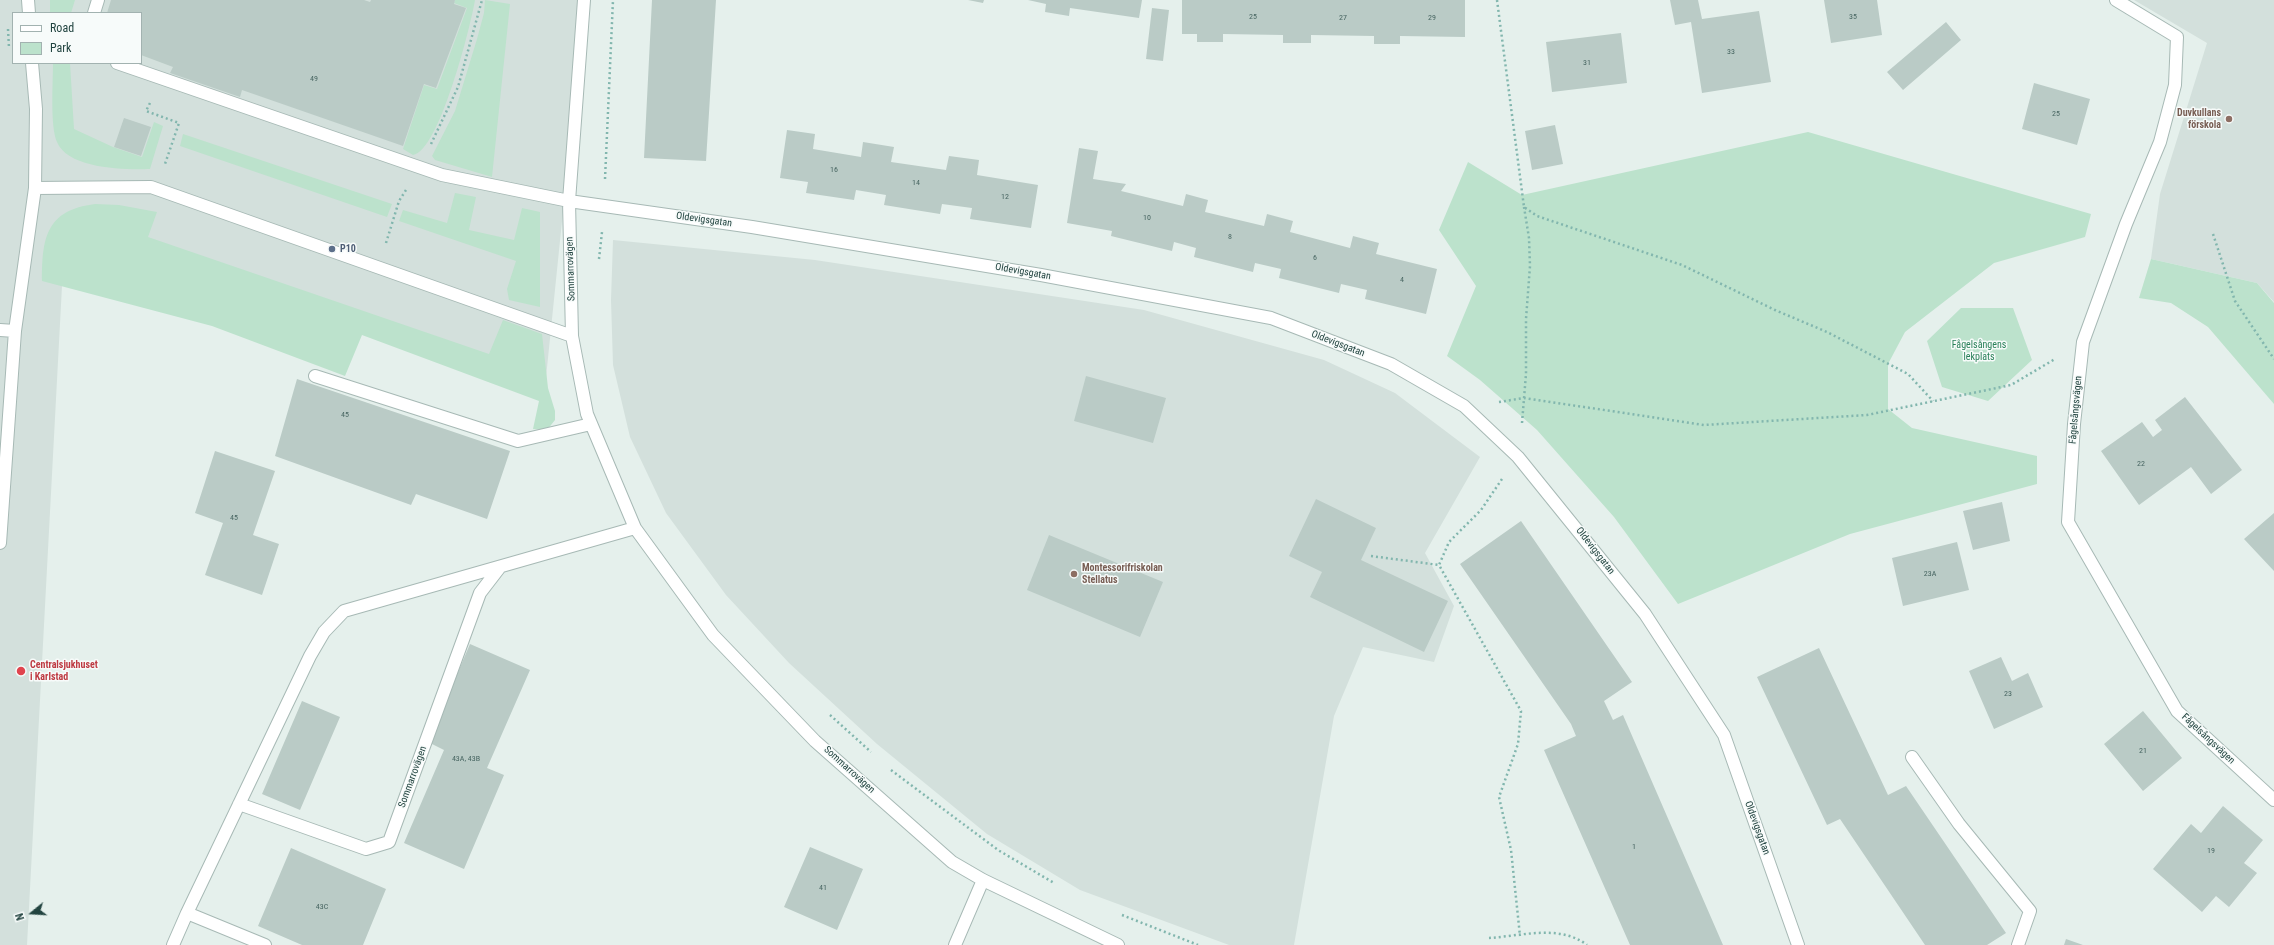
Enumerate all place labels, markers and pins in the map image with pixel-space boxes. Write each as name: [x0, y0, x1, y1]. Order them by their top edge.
place label: Duvkullans förskola: [2177, 107, 2221, 130]
marker: Duvkullans förskola: [2224, 114, 2234, 124]
place label: P10: [340, 243, 356, 255]
marker: P10: [327, 244, 337, 254]
place label: Montessorifriskolan Stellatus: [1082, 562, 1163, 586]
marker: Montessorifriskolan Stellatus: [1069, 569, 1079, 579]
place label: Centralsjukhuset i Karlstad: [30, 659, 98, 682]
marker: Centralsjukhuset i Karlstad: [15, 665, 27, 677]

